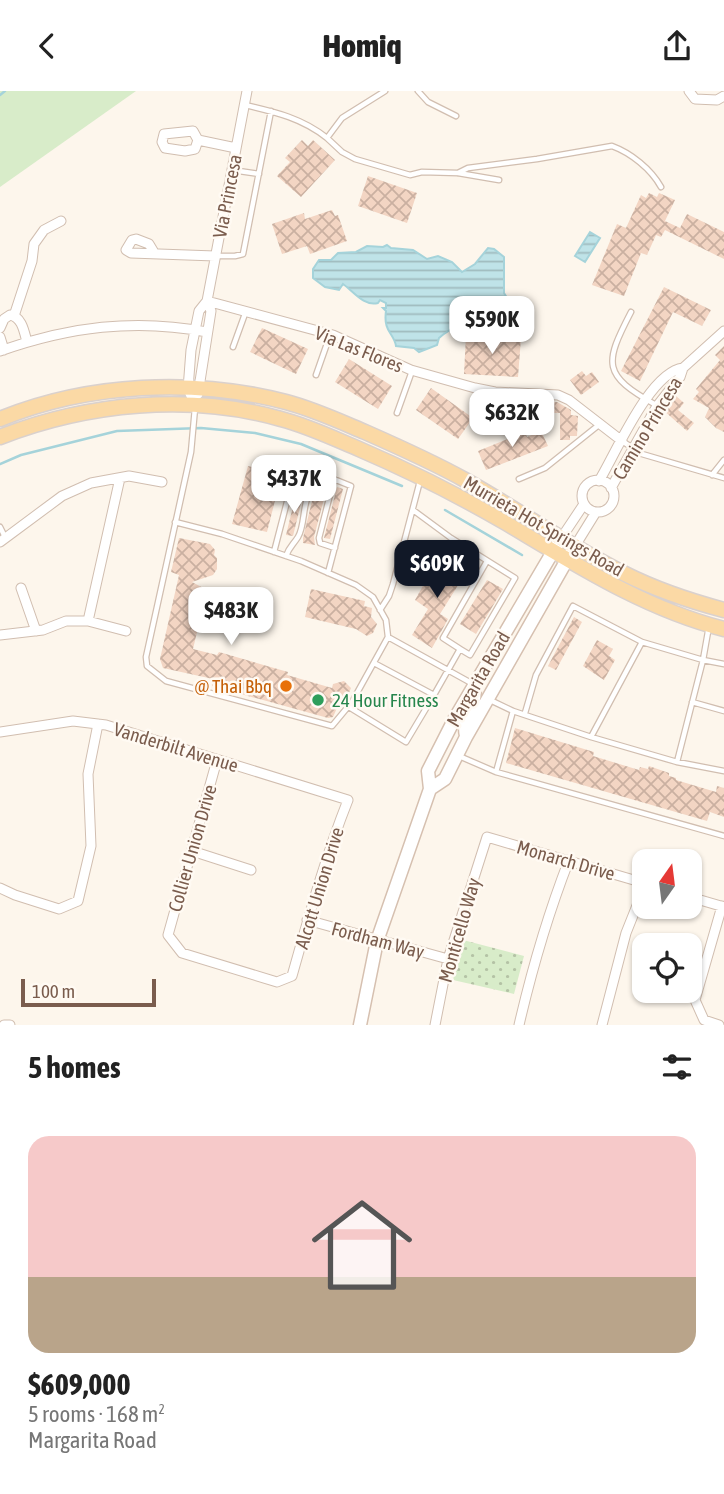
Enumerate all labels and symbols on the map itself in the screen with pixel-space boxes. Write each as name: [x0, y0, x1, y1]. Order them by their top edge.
street label: Via Princesa: [208, 152, 246, 240]
pin: $590K: [443, 296, 541, 356]
street label: Via Las Flores: [312, 321, 406, 377]
street label: Camino Princesa: [608, 373, 686, 483]
pin: $632K: [463, 389, 561, 449]
pin: $437K: [245, 455, 343, 515]
street label: Murrieta Hot Springs Road: [460, 471, 628, 581]
pin: $609K: [388, 540, 486, 600]
pin: $483K: [182, 587, 280, 647]
street label: Margarita Road: [442, 627, 514, 731]
place label: @ Thai Bbq: [195, 675, 272, 697]
marker: @ Thai Bbq: [278, 678, 294, 694]
place label: 24 Hour Fitness: [332, 689, 439, 711]
marker: 24 Hour Fitness: [310, 692, 326, 708]
street label: Vanderbilt Avenue: [111, 718, 241, 776]
street label: Collier Union Drive: [163, 782, 221, 914]
street label: Alcott Union Drive: [290, 824, 348, 952]
street label: Monarch Drive: [514, 835, 618, 885]
north arrow: [632, 849, 702, 919]
street label: Monticello Way: [434, 875, 484, 985]
street label: Fordham Way: [329, 917, 427, 963]
scale bar: [21, 976, 156, 1008]

